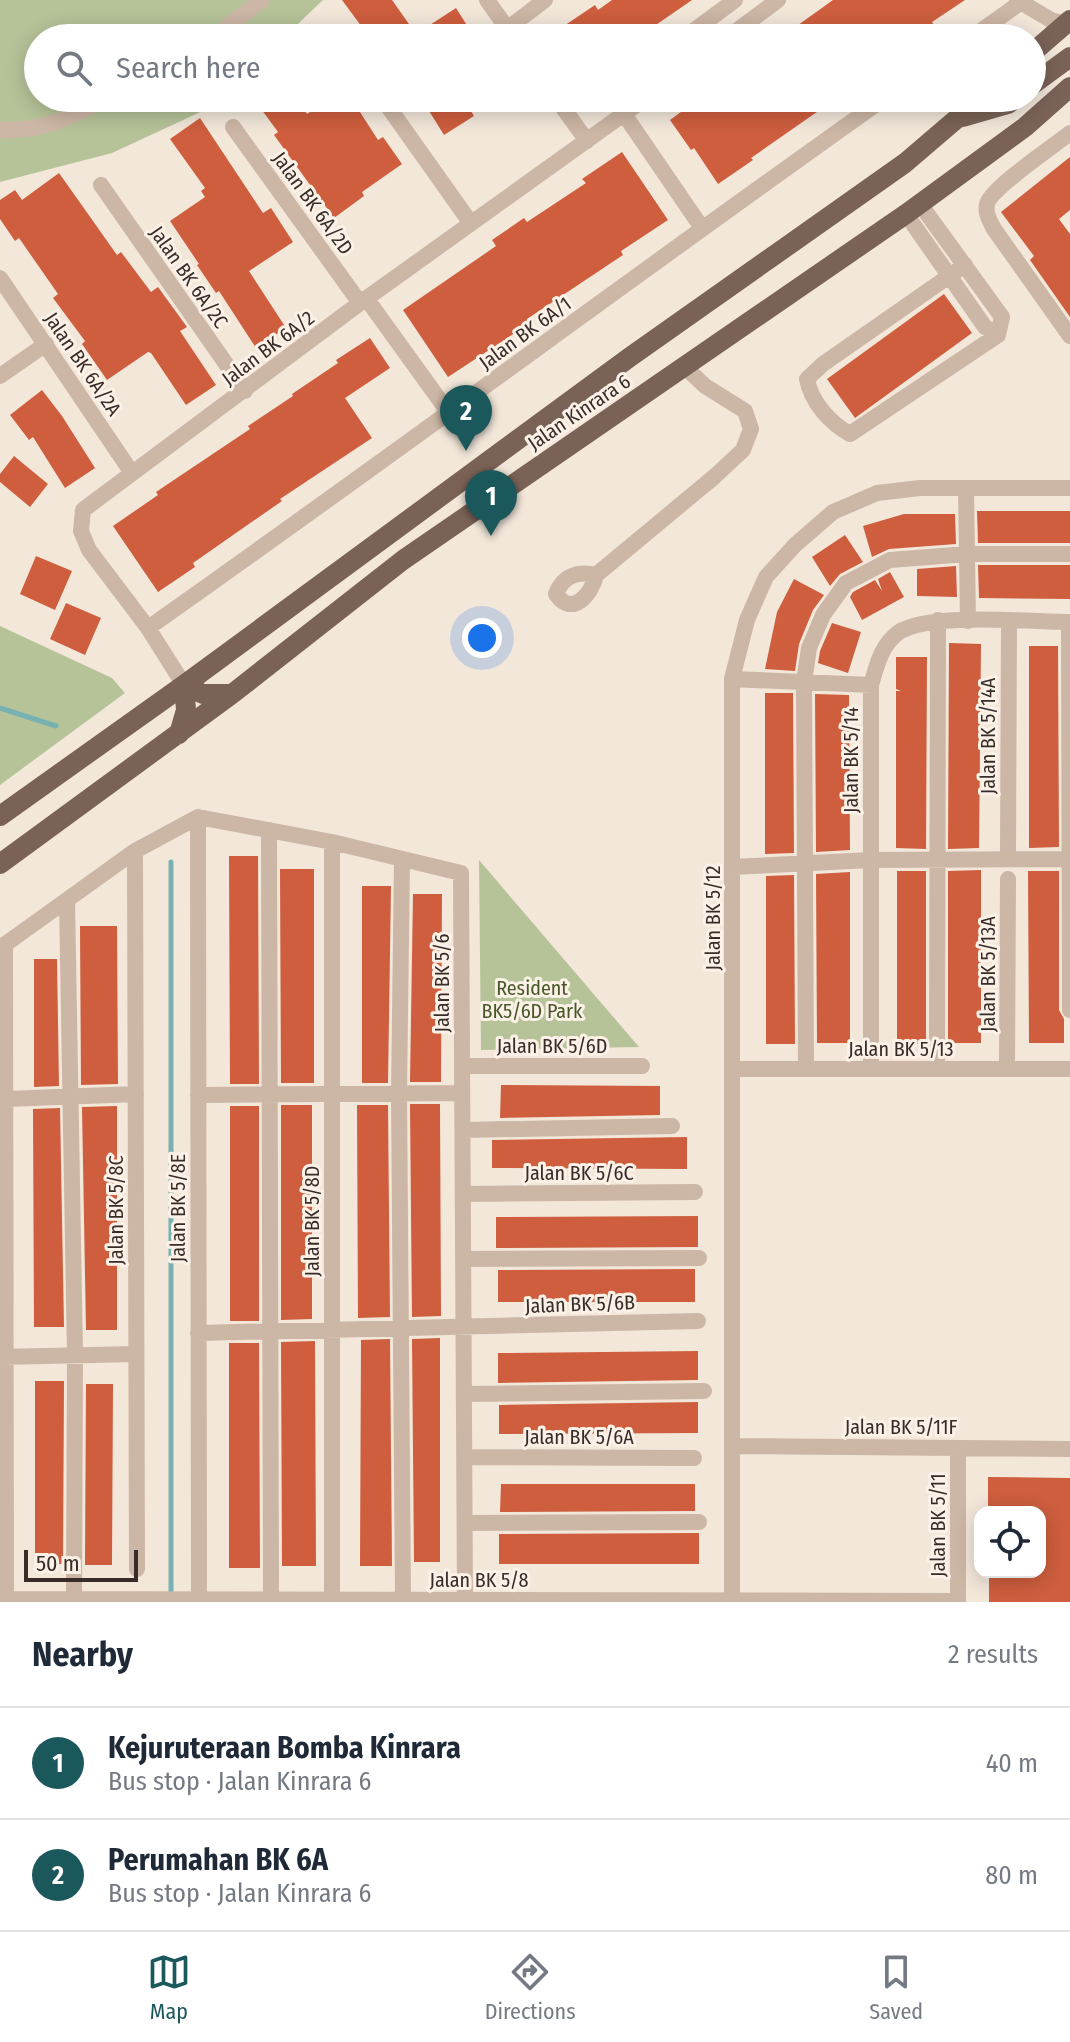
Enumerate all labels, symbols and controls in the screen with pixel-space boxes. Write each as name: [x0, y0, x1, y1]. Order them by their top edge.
search box: [24, 24, 1046, 112]
icon: search: [52, 46, 96, 90]
text: Search here: [116, 50, 261, 86]
street label: Jalan BK 6A/2D: [268, 147, 358, 259]
street label: Jalan BK 6A/2C: [145, 221, 233, 333]
street label: Jalan BK 6A/1: [474, 292, 576, 374]
street label: Jalan BK 6A/2: [217, 305, 319, 390]
street label: Jalan BK 6A/2A: [40, 308, 127, 421]
street label: Jalan Kinrara 6: [523, 369, 635, 455]
pin: 2: [440, 385, 492, 451]
pin: 1: [465, 470, 517, 536]
your location: [462, 618, 502, 658]
street label: Jalan BK 5/14A: [976, 677, 1000, 794]
street label: Jalan BK 5/14: [839, 707, 863, 813]
street label: Jalan BK 5/12: [701, 865, 725, 971]
street label: Jalan BK 5/13A: [976, 916, 1000, 1032]
street label: Jalan BK 5/6: [430, 933, 454, 1032]
park label: Resident BK5/6D Park: [482, 976, 583, 1023]
street label: Jalan BK 5/6D: [497, 1034, 607, 1058]
street label: Jalan BK 5/13: [848, 1037, 954, 1061]
street label: Jalan BK 5/8E: [166, 1154, 190, 1262]
street label: Jalan BK 5/8C: [104, 1155, 128, 1265]
street label: Jalan BK 5/6C: [524, 1161, 634, 1185]
street label: Jalan BK 5/8D: [300, 1166, 324, 1276]
street label: Jalan BK 5/6B: [525, 1290, 635, 1318]
street label: Jalan BK 5/11F: [845, 1415, 957, 1439]
street label: Jalan BK 5/6A: [524, 1425, 634, 1449]
street label: Jalan BK 5/11: [926, 1473, 950, 1577]
map controls: [974, 1506, 1046, 1578]
button: locate: [974, 1506, 1046, 1578]
scale bar: [24, 1546, 138, 1582]
text: 50 m: [36, 1550, 80, 1577]
street label: Jalan BK 5/8: [429, 1568, 529, 1592]
text: Nearby: [32, 1634, 133, 1675]
text: 2 results: [948, 1639, 1038, 1670]
text: Kejuruteraan Bomba Kinrara: [108, 1730, 461, 1766]
text: 1: [53, 1748, 64, 1779]
text: 40 m: [986, 1748, 1038, 1779]
text: Bus stop · Jalan Kinrara 6: [108, 1766, 371, 1797]
text: Perumahan BK 6A: [108, 1842, 328, 1878]
text: 2: [52, 1860, 64, 1891]
text: 80 m: [985, 1860, 1038, 1891]
text: Bus stop · Jalan Kinrara 6: [108, 1878, 371, 1909]
tab: Map: [147, 1950, 191, 2025]
tab: Directions: [485, 1950, 576, 2025]
tab: Saved: [869, 1950, 923, 2025]

